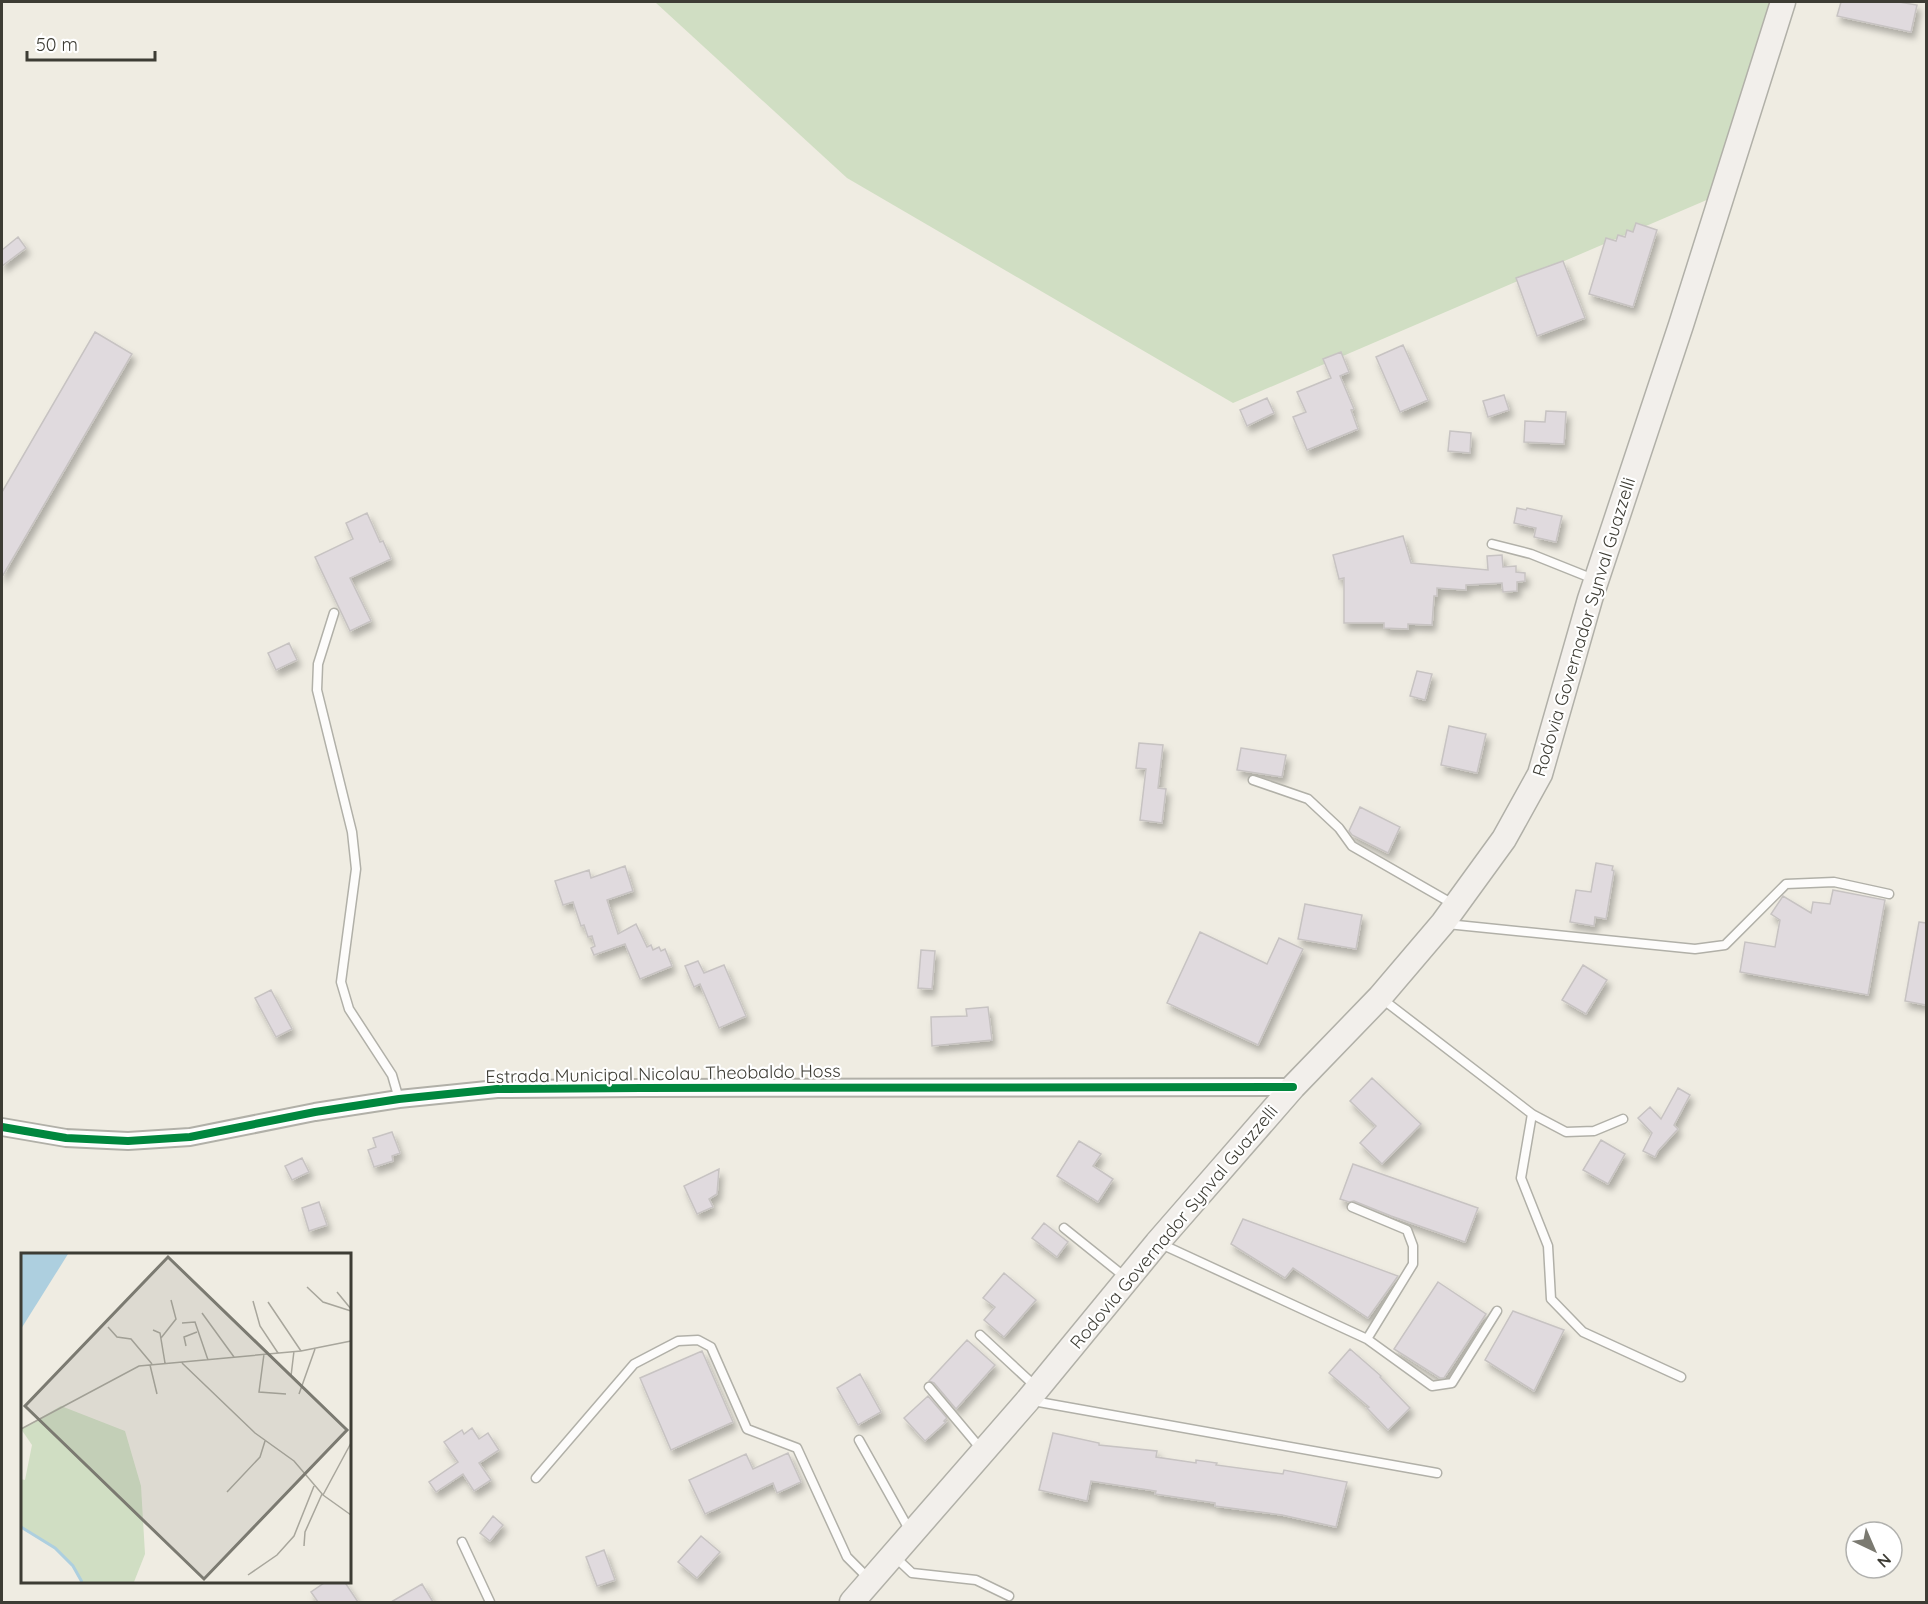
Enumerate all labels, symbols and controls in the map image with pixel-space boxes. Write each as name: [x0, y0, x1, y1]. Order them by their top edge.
scale bar: [27, 24, 154, 62]
text: 50 m: [36, 33, 78, 56]
street label: Rodovia Governador Synval Guazzelli: [1527, 474, 1640, 779]
street label: Estrada Municipal Nicolau Theobaldo Hoss: [485, 1059, 841, 1088]
street label: Rodovia Governador Synval Guazzelli: [1065, 1100, 1283, 1353]
inset map: [21, 1253, 351, 1583]
north arrow: [1844, 1520, 1904, 1580]
text: N: [1873, 1550, 1896, 1572]

